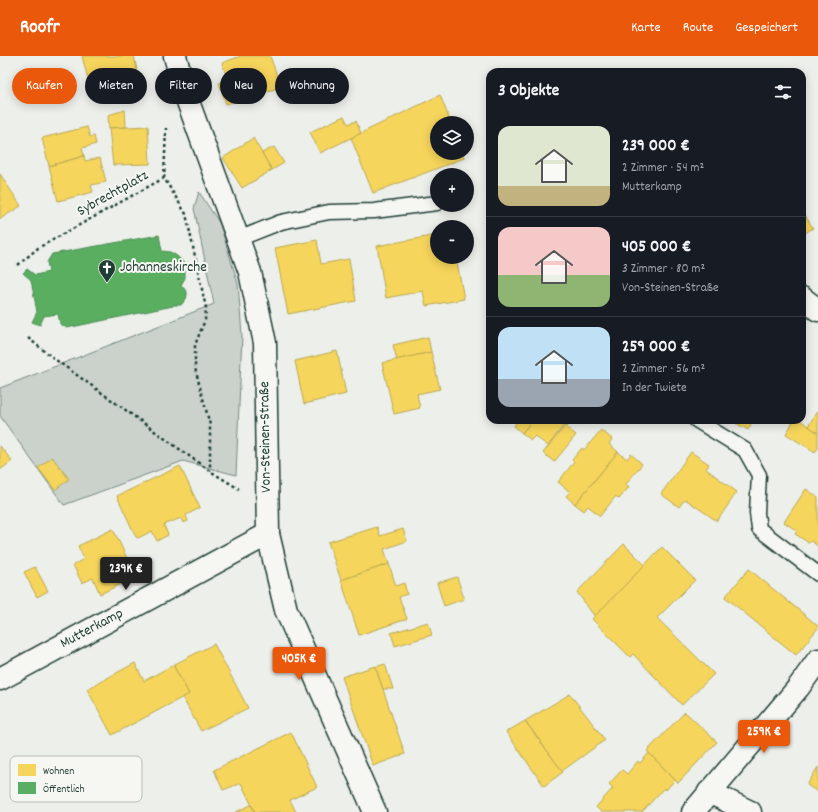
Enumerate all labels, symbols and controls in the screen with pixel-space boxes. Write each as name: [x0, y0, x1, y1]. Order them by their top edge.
text: Roofr: [20, 15, 60, 42]
text: Karte: [631, 18, 661, 38]
text: Route: [683, 18, 713, 38]
text: Gespeichert: [735, 18, 798, 38]
chip: Kaufen: [12, 68, 77, 104]
chip: Mieten: [85, 68, 147, 104]
chip: Filter: [155, 68, 212, 104]
chip: Neu: [220, 68, 267, 104]
chip: Wohnung: [275, 68, 349, 104]
text: 3 Objekte: [498, 80, 559, 104]
icon: filters: [772, 81, 794, 103]
map controls: [430, 116, 474, 264]
button: layers: [430, 116, 474, 160]
text: 239 000 €: [622, 135, 690, 159]
icon: home: [530, 142, 578, 190]
text: 2 Zimmer · 54 m²: [622, 159, 704, 178]
street label: Sybrechtplatz: [73, 165, 153, 223]
button: +: [430, 168, 474, 212]
text: Mutterkamp: [622, 178, 682, 197]
button: −: [430, 220, 474, 264]
text: 405 000 €: [622, 236, 691, 260]
icon: home: [530, 243, 578, 291]
place label: Johanneskirche: [120, 257, 207, 279]
church icon: Johanneskirche: [97, 258, 117, 283]
text: 3 Zimmer · 80 m²: [622, 260, 705, 279]
text: Von-Steinen-Straße: [622, 279, 719, 298]
text: 259 000 €: [622, 336, 690, 360]
icon: home: [530, 343, 578, 391]
text: 2 Zimmer · 56 m²: [622, 360, 705, 379]
text: In der Twiete: [622, 379, 687, 398]
street label: Von-Steinen-Straße: [254, 381, 278, 493]
pin: 239K €: [93, 557, 159, 591]
text: 239K €: [109, 560, 143, 579]
street label: Mutterkamp: [56, 603, 128, 655]
pin: 405K €: [266, 647, 332, 681]
text: 405K €: [282, 650, 316, 669]
pin: 259K €: [731, 720, 797, 754]
text: 259K €: [747, 723, 781, 742]
legend: [10, 756, 142, 802]
text: Wohnen: [43, 764, 74, 780]
text: Öffentlich: [43, 782, 85, 798]

